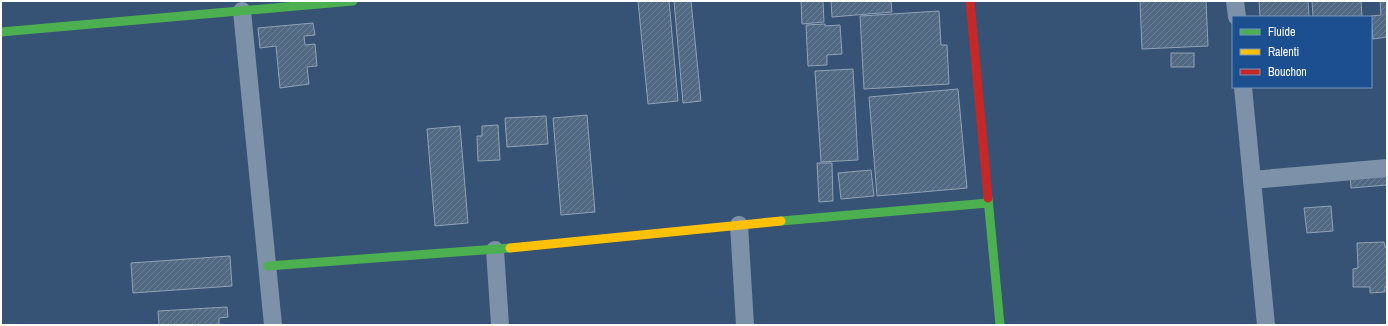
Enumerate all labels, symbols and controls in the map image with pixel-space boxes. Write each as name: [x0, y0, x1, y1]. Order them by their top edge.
legend: [1232, 16, 1372, 88]
text: Fluide: [1268, 24, 1295, 40]
text: Ralenti: [1268, 44, 1299, 60]
text: Bouchon: [1268, 64, 1307, 80]

